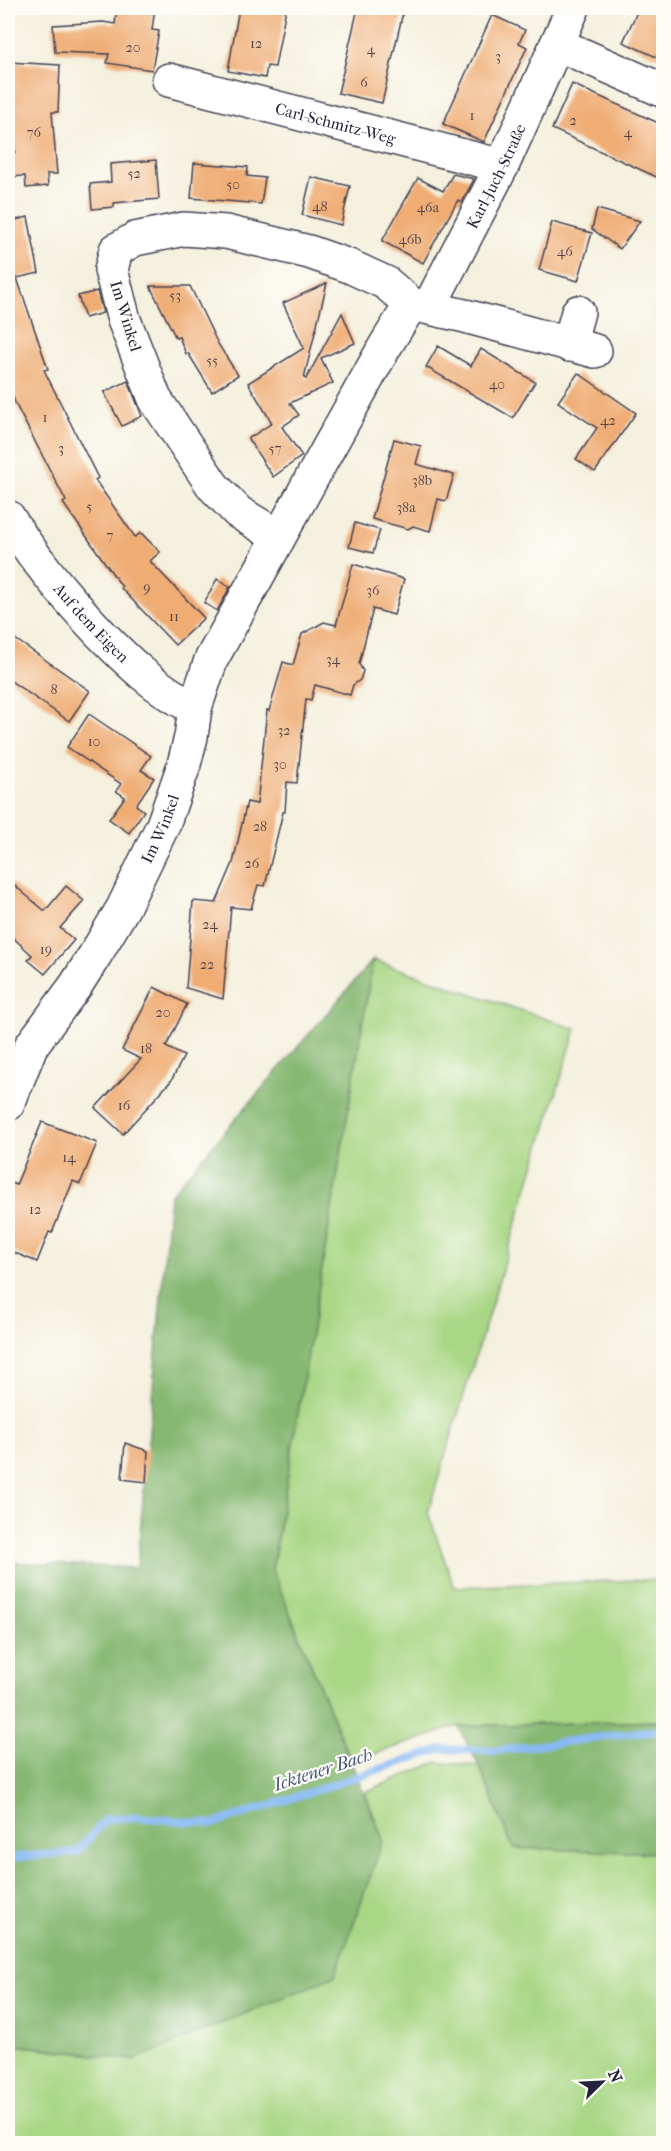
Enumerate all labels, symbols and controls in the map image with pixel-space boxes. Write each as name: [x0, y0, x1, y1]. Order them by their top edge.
house number: 12: [250, 35, 262, 52]
house number: 20: [126, 39, 140, 56]
house number: 4: [367, 41, 376, 58]
house number: 3: [495, 48, 501, 65]
house number: 6: [360, 74, 368, 91]
street label: Carl-Schmitz-Weg: [273, 98, 398, 148]
house number: 1: [470, 107, 475, 124]
house number: 2: [569, 112, 577, 129]
street label: Karl-Juch-Straße: [462, 121, 529, 232]
house number: 76: [27, 124, 42, 141]
house number: 4: [624, 124, 633, 141]
house number: 52: [127, 165, 141, 182]
house number: 50: [226, 176, 240, 193]
house number: 48: [312, 198, 328, 215]
house number: 46a: [417, 199, 440, 216]
house number: 46b: [398, 231, 422, 248]
house number: 46: [557, 243, 573, 260]
street label: Im Winkel: [106, 278, 146, 354]
house number: 53: [169, 287, 181, 304]
house number: 55: [206, 352, 218, 369]
house number: 40: [489, 376, 505, 393]
house number: 1: [43, 409, 48, 426]
house number: 42: [600, 412, 616, 429]
house number: 3: [58, 440, 64, 457]
house number: 57: [269, 440, 282, 457]
house number: 38b: [412, 472, 432, 489]
house number: 5: [86, 498, 92, 515]
house number: 38a: [396, 499, 416, 516]
house number: 7: [107, 527, 114, 544]
street label: Auf dem Eigen: [49, 578, 134, 667]
house number: 9: [143, 579, 151, 596]
house number: 36: [366, 582, 380, 599]
house number: 11: [169, 608, 179, 625]
house number: 34: [326, 651, 341, 668]
house number: 8: [50, 681, 58, 698]
house number: 32: [278, 722, 290, 739]
house number: 10: [88, 733, 100, 750]
house number: 30: [273, 756, 287, 773]
street label: Im Winkel: [137, 791, 183, 866]
house number: 28: [253, 818, 267, 835]
house number: 26: [245, 855, 260, 872]
house number: 24: [202, 916, 218, 933]
house number: 19: [40, 941, 52, 958]
house number: 22: [200, 956, 214, 973]
house number: 20: [156, 1004, 170, 1021]
house number: 18: [140, 1040, 152, 1057]
house number: 16: [118, 1097, 131, 1114]
house number: 14: [62, 1149, 76, 1166]
house number: 12: [29, 1201, 41, 1218]
water label: Icktener Bach: [270, 1744, 375, 1796]
north arrow: [572, 2052, 632, 2112]
text: N: [604, 2067, 627, 2086]

